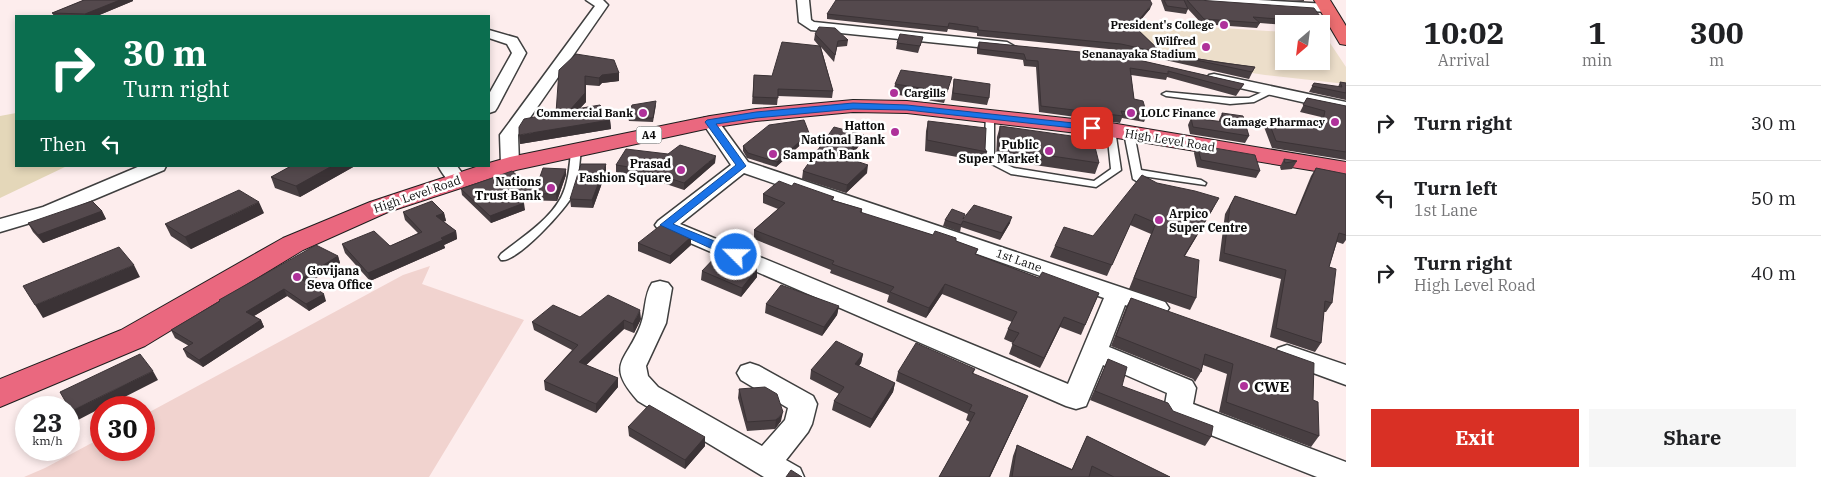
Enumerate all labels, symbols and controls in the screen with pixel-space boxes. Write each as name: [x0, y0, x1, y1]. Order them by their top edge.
text: 10:02: [1423, 13, 1504, 52]
text: 1: [1588, 13, 1606, 52]
text: 300: [1690, 13, 1744, 52]
north arrow: [1275, 15, 1330, 70]
map controls: [1275, 15, 1330, 70]
place label: President's College: [1110, 18, 1214, 32]
marker: President's College: [1218, 19, 1230, 31]
text: 30 m: [123, 30, 207, 76]
place label: Wilfred Senanayaka Stadium: [1082, 34, 1196, 61]
icon: right: [40, 35, 105, 100]
marker: Wilfred Senanayaka Stadium: [1200, 41, 1212, 53]
text: Arrival: [1438, 50, 1490, 70]
text: min: [1582, 50, 1612, 70]
text: m: [1709, 50, 1724, 70]
text: Turn right: [123, 74, 230, 103]
place label: Cargills: [904, 86, 946, 100]
marker: Cargills: [888, 87, 900, 99]
place label: Commercial Bank: [536, 106, 633, 120]
place label: LOLC Finance: [1141, 106, 1216, 120]
marker: Commercial Bank: [637, 107, 649, 119]
pin: [1071, 107, 1113, 149]
marker: LOLC Finance: [1125, 107, 1137, 119]
icon: right: [1371, 109, 1399, 137]
text: Turn right: [1414, 111, 1512, 135]
text: 30 m: [1751, 111, 1796, 135]
icon: arrive: [1078, 114, 1106, 142]
place label: Gamage Pharmacy: [1223, 115, 1326, 129]
marker: Gamage Pharmacy: [1329, 116, 1341, 128]
place label: Hatton National Bank: [801, 118, 886, 147]
street label: High Level Road: [1124, 125, 1216, 155]
road number: A4: [636, 126, 662, 144]
marker: Hatton National Bank: [889, 126, 901, 138]
icon: left: [97, 130, 125, 158]
text: Then: [40, 132, 87, 156]
place label: Public Super Market: [958, 137, 1040, 166]
marker: Public Super Market: [1043, 145, 1055, 157]
place label: Sampath Bank: [783, 147, 870, 162]
marker: Sampath Bank: [767, 148, 779, 160]
place label: Prasad Fashion Square: [579, 156, 671, 185]
marker: Prasad Fashion Square: [675, 164, 687, 176]
street label: High Level Road: [371, 172, 463, 216]
place label: Nations Trust Bank: [475, 174, 542, 203]
text: Turn left: [1414, 176, 1497, 200]
marker: Nations Trust Bank: [545, 182, 557, 194]
icon: left: [1371, 184, 1399, 212]
text: 50 m: [1751, 186, 1796, 210]
text: 1st Lane: [1414, 200, 1478, 220]
place label: Arpico Super Centre: [1169, 206, 1247, 235]
marker: Arpico Super Centre: [1153, 214, 1165, 226]
position arrow: [709, 228, 761, 280]
street label: 1st Lane: [994, 245, 1044, 275]
text: Turn right: [1414, 251, 1512, 275]
icon: right: [1371, 259, 1399, 287]
text: 40 m: [1751, 261, 1796, 285]
place label: Govijana Seva Office: [307, 263, 372, 292]
marker: Govijana Seva Office: [291, 271, 303, 283]
text: High Level Road: [1414, 275, 1536, 295]
place label: CWE: [1254, 377, 1289, 396]
marker: CWE: [1238, 380, 1250, 392]
speed limit sign: 30: [90, 396, 155, 461]
text: 23: [32, 406, 63, 439]
button: Exit: [1371, 409, 1579, 467]
button: Share: [1589, 409, 1796, 467]
text: km/h: [32, 433, 63, 448]

